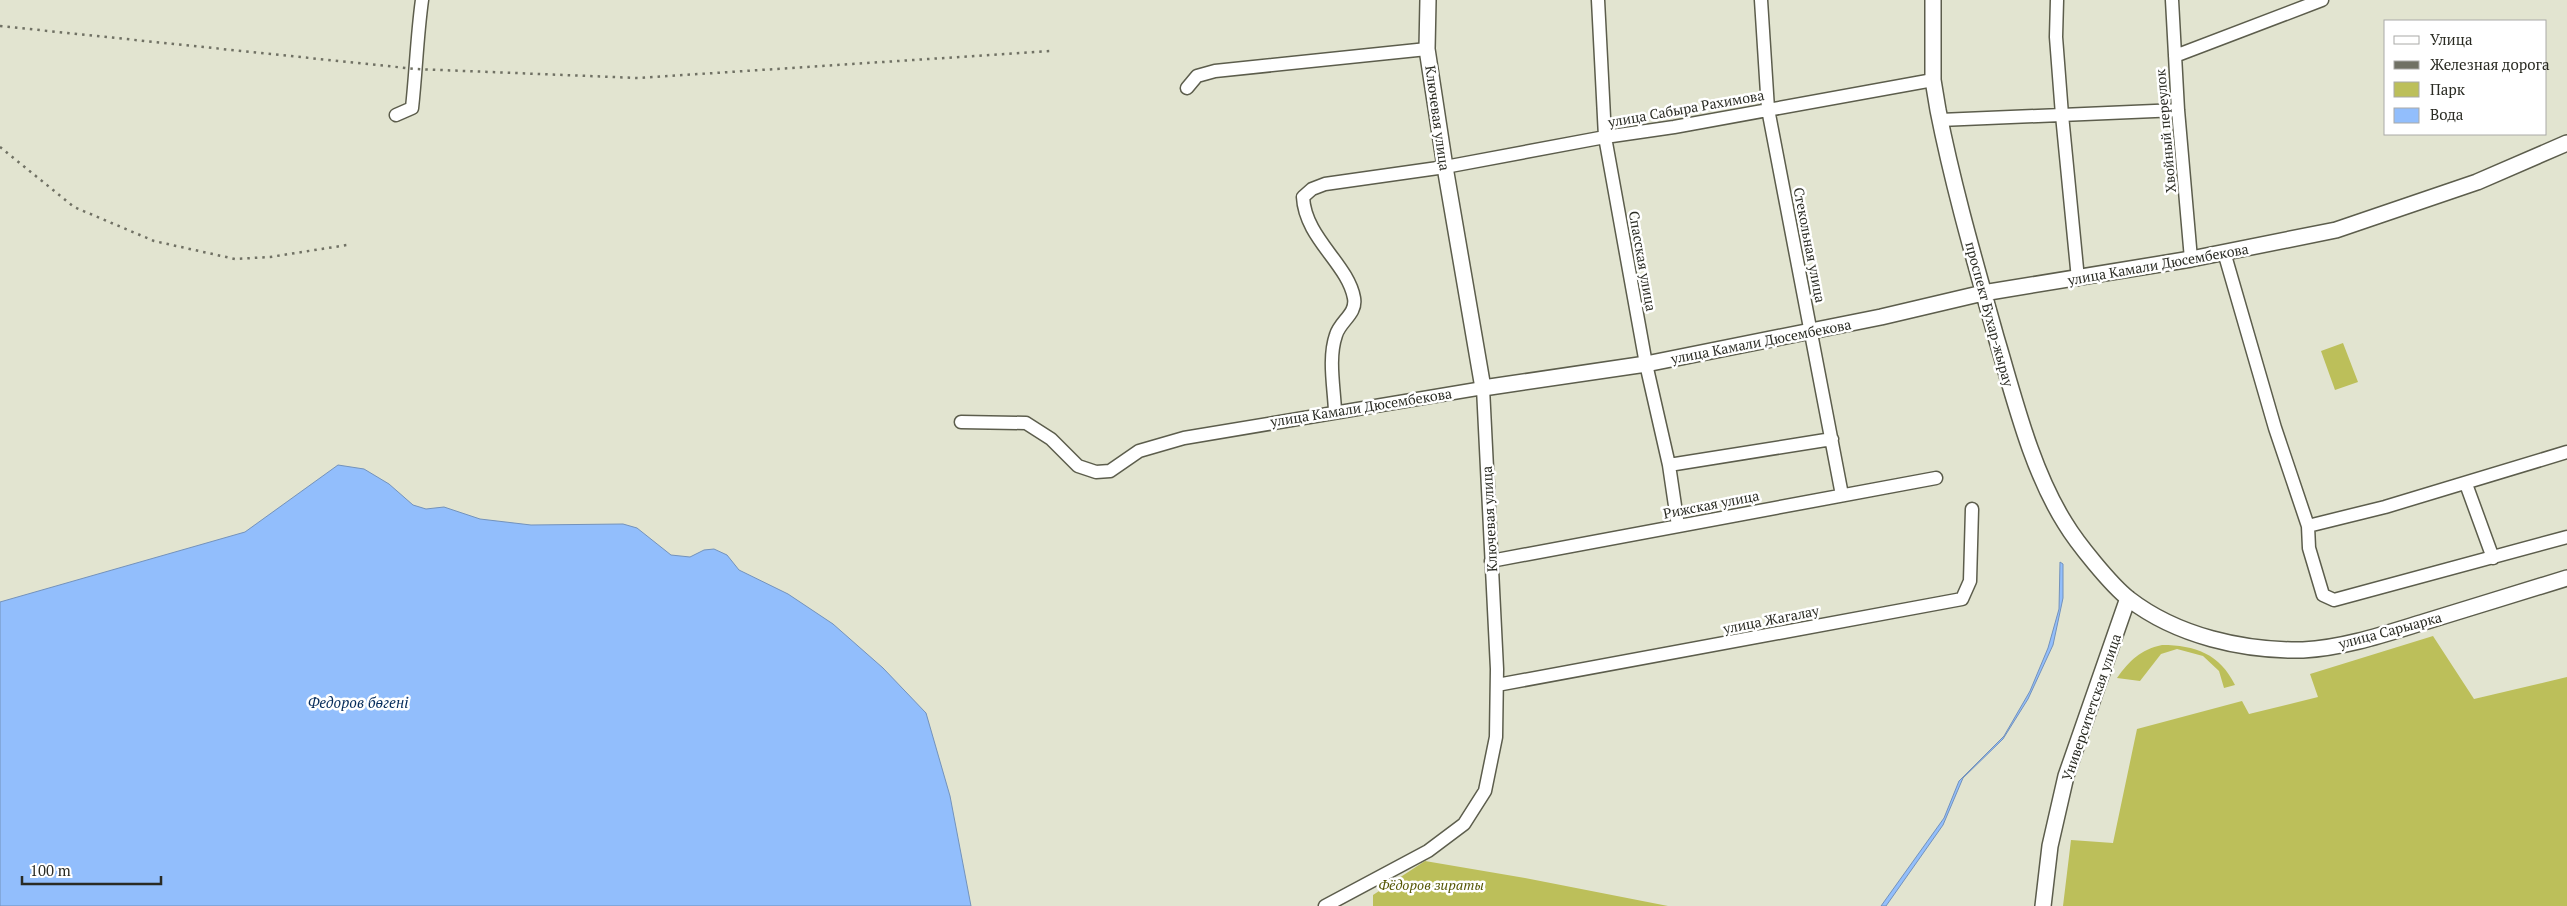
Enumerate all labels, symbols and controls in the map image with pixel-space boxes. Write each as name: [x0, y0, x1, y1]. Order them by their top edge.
legend: [2384, 20, 2547, 135]
text: Улица: [2430, 29, 2473, 49]
text: Железная дорога: [2430, 54, 2550, 74]
street label: Ключевая улица: [1421, 64, 1455, 172]
street label: Хвойный переулок: [2150, 68, 2180, 194]
text: Парк: [2430, 79, 2466, 99]
street label: улица Сабыра Рахимова: [1605, 85, 1766, 131]
text: Вода: [2430, 104, 2464, 124]
street label: Стекольная улица: [1789, 186, 1831, 304]
street label: Спасская улица: [1625, 209, 1661, 313]
street label: проспект Бухар-жырау: [1961, 239, 2019, 390]
street label: улица Камали Дюсембекова: [2065, 239, 2250, 289]
street label: улица Камали Дюсембекова: [1668, 314, 1853, 368]
street label: улица Камали Дюсембекова: [1268, 383, 1453, 431]
street label: Ключевая улица: [1477, 466, 1501, 572]
street label: Рижская улица: [1661, 485, 1761, 523]
street label: улица Жагалау: [1721, 600, 1821, 638]
street label: улица Сарыарка: [2335, 607, 2444, 653]
street label: Университетская улица: [2057, 631, 2125, 783]
water label: Федоров бөгені: [308, 692, 409, 712]
scale bar: [22, 854, 161, 886]
text: 100 m: [30, 860, 71, 880]
park label: Фёдоров зираты: [1378, 875, 1484, 894]

